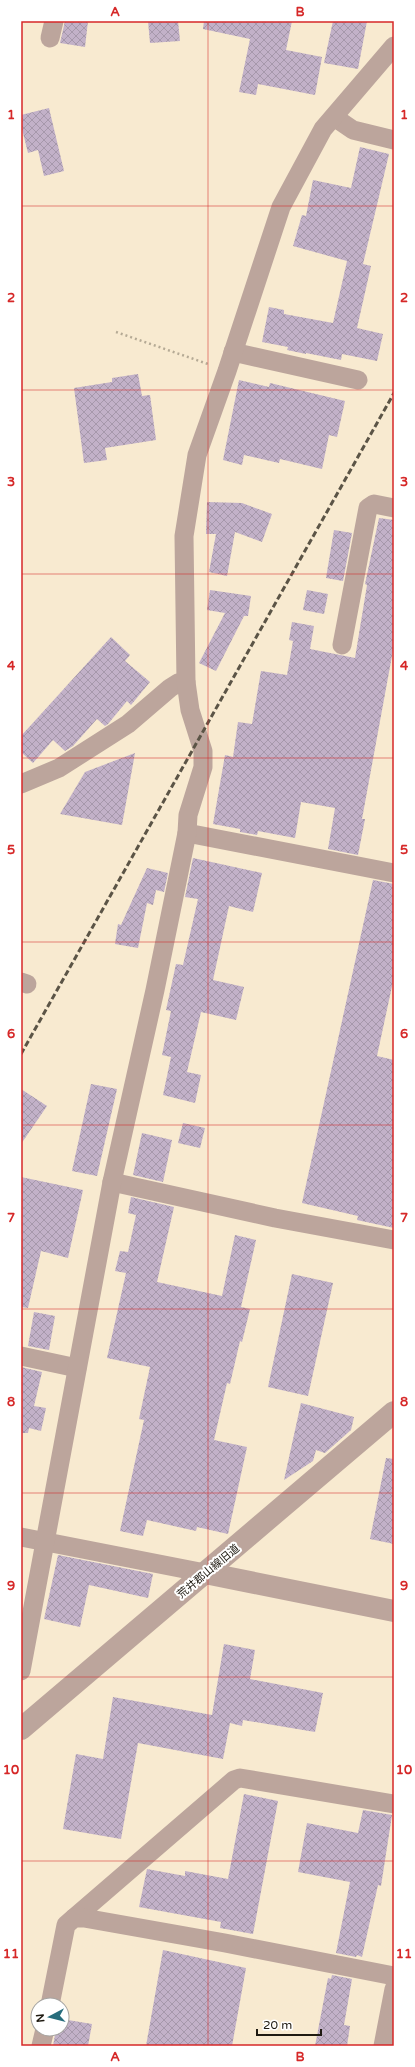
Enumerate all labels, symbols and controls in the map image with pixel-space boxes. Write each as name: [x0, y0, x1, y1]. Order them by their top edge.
text: A: [110, 4, 120, 20]
text: B: [295, 4, 305, 20]
text: 1: [7, 107, 15, 123]
text: 1: [400, 107, 408, 123]
text: 2: [7, 290, 15, 306]
text: 2: [400, 290, 408, 306]
text: 3: [7, 474, 15, 490]
text: 3: [400, 474, 408, 490]
text: 4: [7, 658, 16, 674]
text: 4: [400, 658, 409, 674]
text: 5: [7, 842, 15, 858]
text: 5: [400, 842, 408, 858]
text: 6: [7, 1026, 15, 1042]
text: 6: [400, 1026, 408, 1042]
text: 7: [7, 1210, 15, 1226]
text: 7: [400, 1210, 408, 1226]
text: 8: [7, 1394, 15, 1410]
text: 8: [400, 1394, 408, 1410]
street label: 荒井郡山線旧道: [175, 1542, 242, 1601]
text: 9: [7, 1578, 15, 1594]
text: 9: [400, 1578, 408, 1594]
text: 10: [3, 1762, 19, 1778]
text: 10: [396, 1762, 412, 1778]
text: 11: [3, 1946, 19, 1962]
text: 11: [396, 1946, 412, 1962]
north arrow: [30, 1997, 70, 2037]
scale bar: [257, 2011, 321, 2037]
text: N: [34, 2013, 48, 2023]
text: 20 m: [263, 2018, 292, 2032]
text: A: [110, 2049, 120, 2065]
text: B: [295, 2049, 305, 2065]

